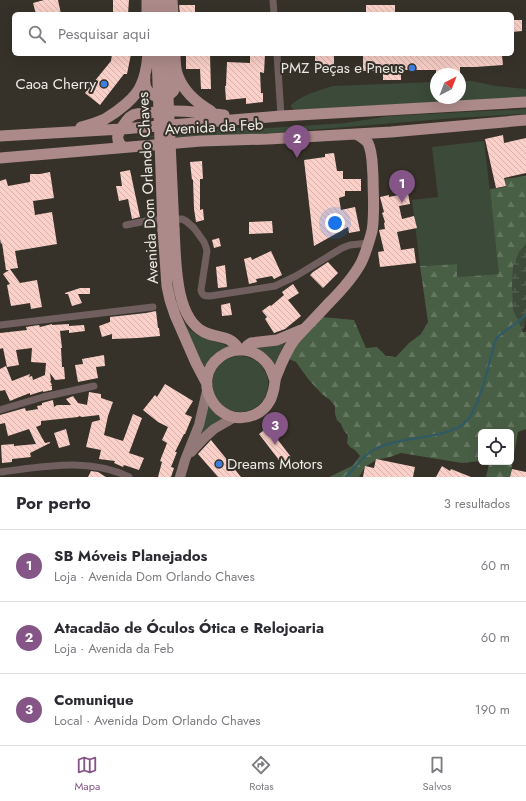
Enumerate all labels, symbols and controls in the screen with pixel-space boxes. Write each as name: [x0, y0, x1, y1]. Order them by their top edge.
search box: [12, 12, 514, 56]
icon: search: [26, 23, 48, 45]
text: Pesquisar aqui: [58, 23, 150, 45]
place label: PMZ Peças e Pneus: [281, 57, 404, 79]
marker: PMZ Peças e Pneus: [407, 63, 417, 73]
north arrow: [430, 68, 466, 104]
place label: Caoa Cherry: [15, 73, 96, 95]
marker: Caoa Cherry: [99, 79, 109, 89]
street label: Avenida Dom Orlando Chaves: [132, 92, 164, 284]
street label: Avenida da Feb: [164, 113, 264, 141]
pin: 2: [284, 125, 310, 158]
pin: 1: [389, 170, 415, 203]
your location: [325, 213, 345, 233]
pin: 3: [262, 412, 288, 445]
map controls: [478, 429, 514, 465]
button: locate: [478, 429, 514, 465]
place label: Dreams Motors: [227, 453, 323, 475]
marker: Dreams Motors: [214, 459, 224, 469]
text: Por perto: [16, 491, 91, 515]
text: 3 resultados: [444, 494, 510, 513]
text: SB Móveis Planejados: [54, 545, 207, 567]
text: 1: [26, 556, 32, 575]
text: 60 m: [481, 556, 510, 575]
text: Loja · Avenida Dom Orlando Chaves: [54, 567, 255, 586]
text: Atacadão de Óculos Ótica e Relojoaria: [54, 617, 324, 639]
text: 2: [25, 628, 33, 647]
text: 60 m: [481, 628, 510, 647]
text: Loja · Avenida da Feb: [54, 639, 174, 658]
text: Comunique: [54, 689, 134, 711]
text: 3: [25, 700, 33, 719]
text: 190 m: [475, 700, 510, 719]
text: Local · Avenida Dom Orlando Chaves: [54, 711, 261, 730]
tab: Mapa: [74, 754, 100, 794]
tab: Rotas: [249, 754, 274, 794]
tab: Salvos: [423, 754, 452, 794]

